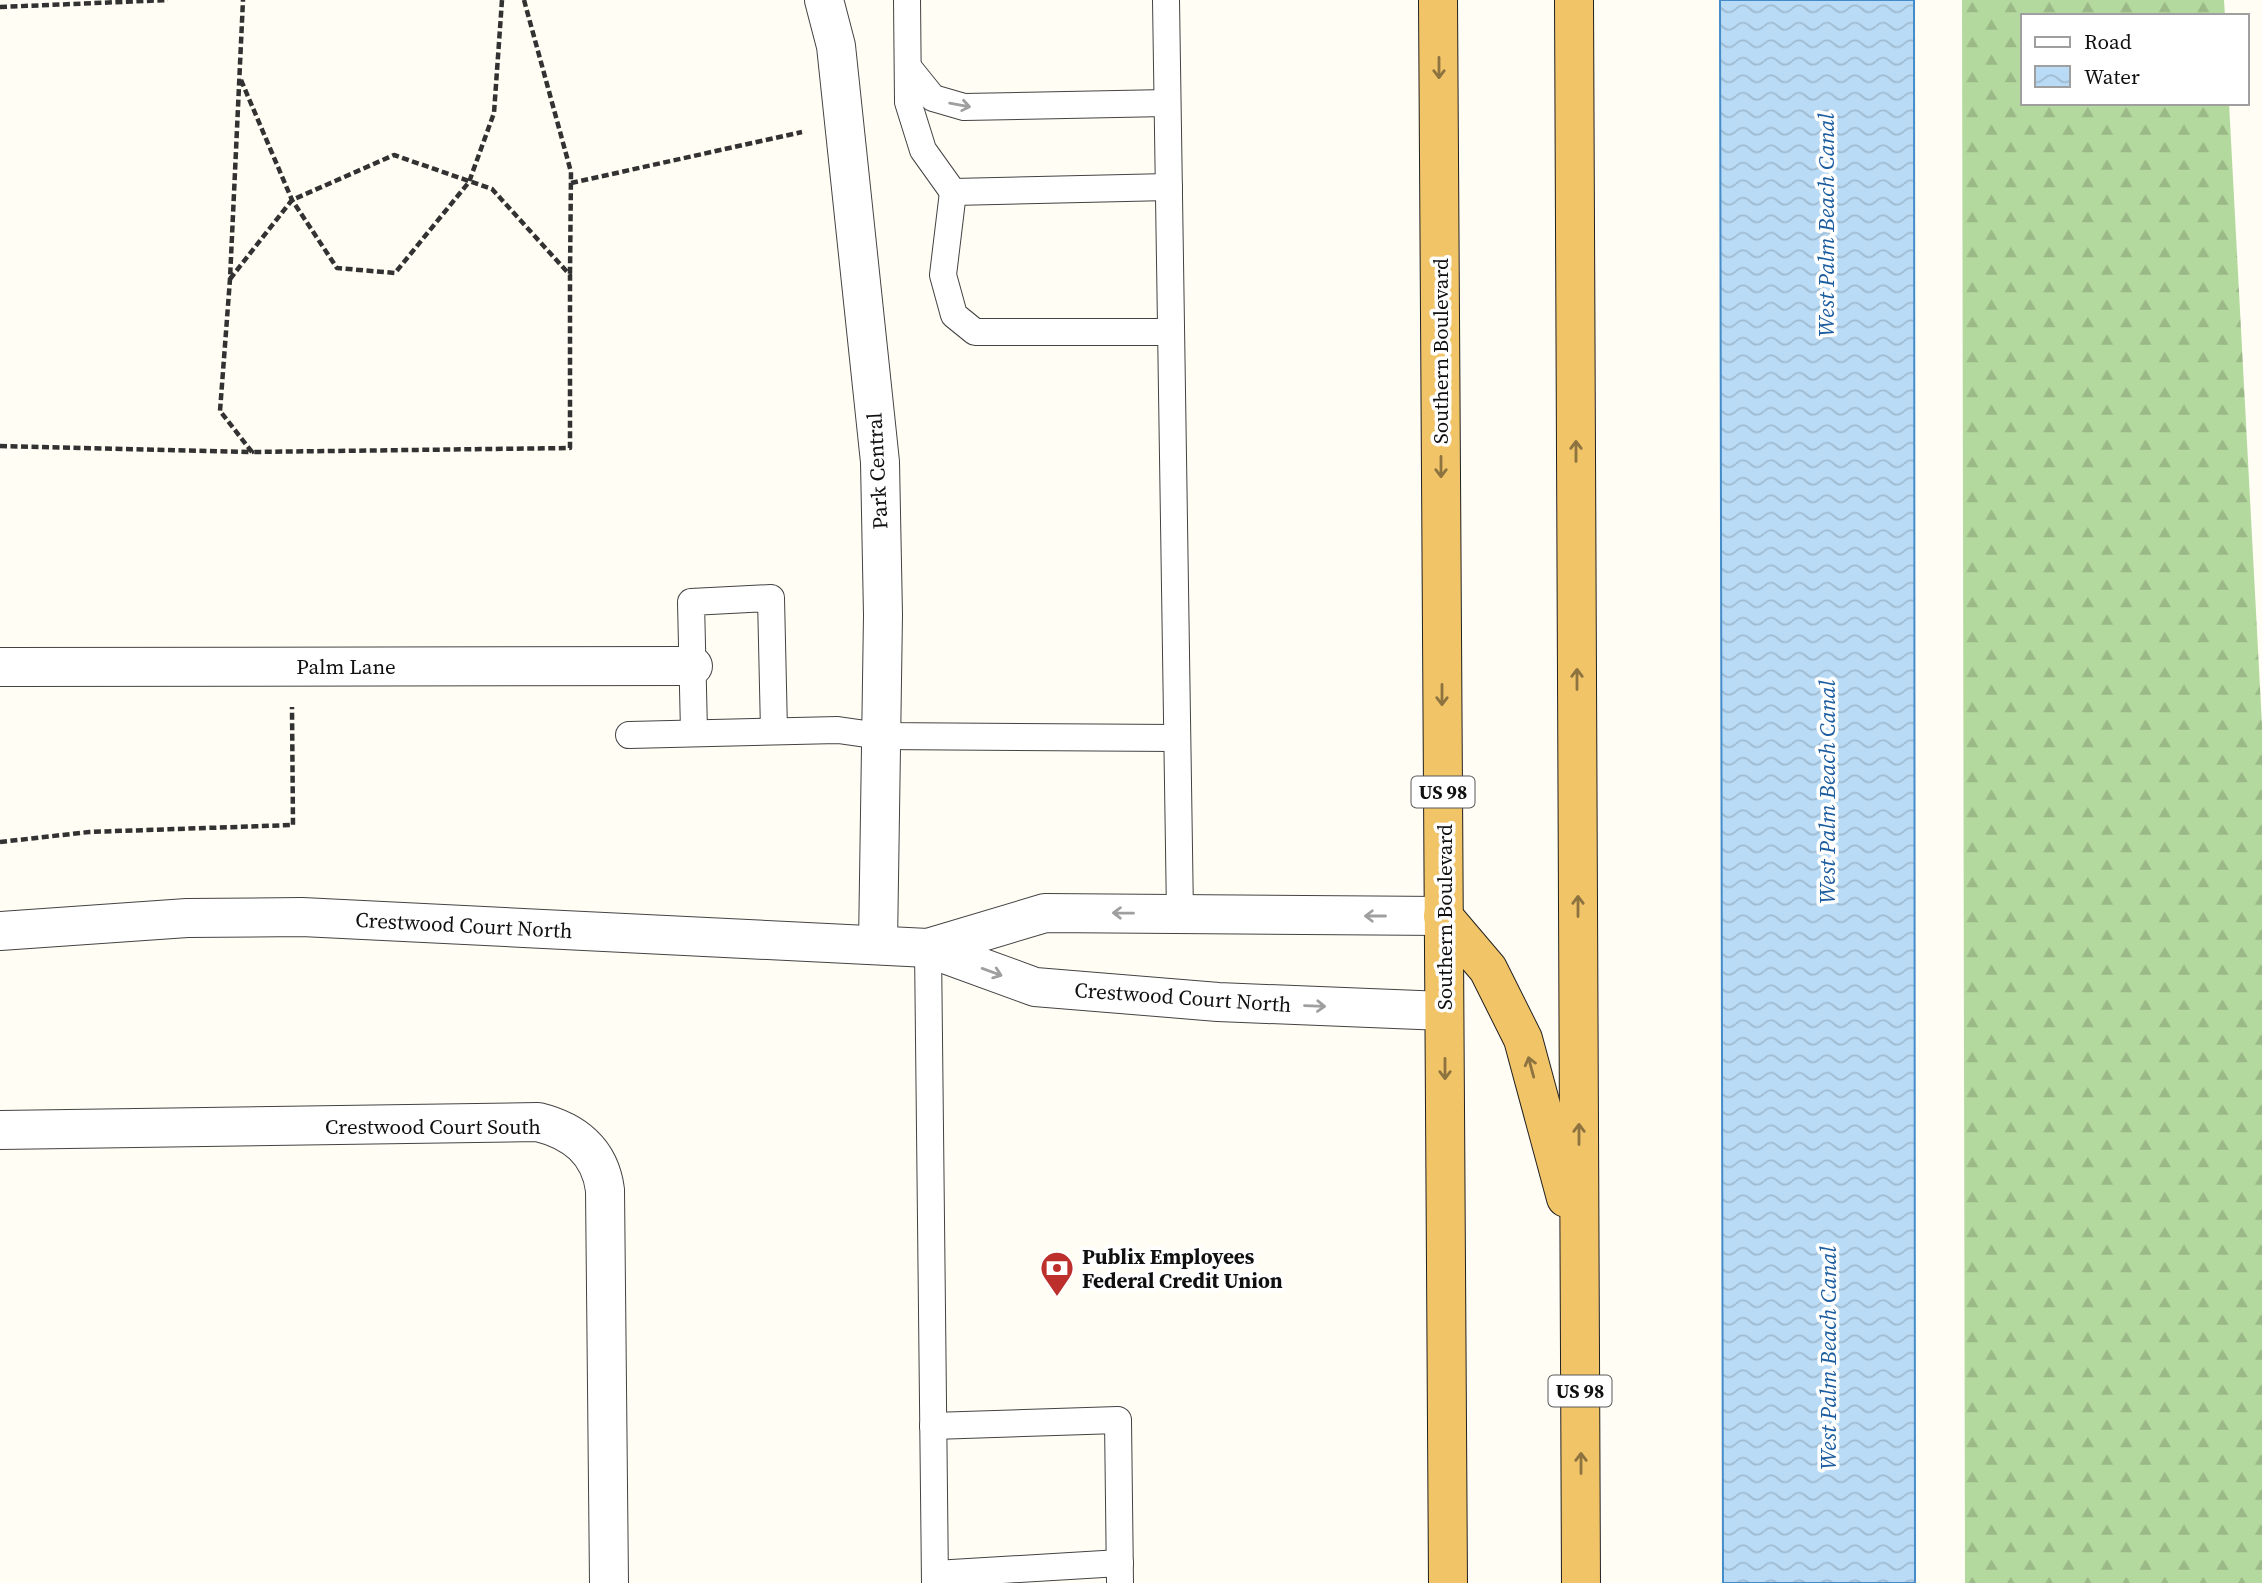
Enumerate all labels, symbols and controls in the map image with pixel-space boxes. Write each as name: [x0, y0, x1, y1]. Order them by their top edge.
legend: [2021, 14, 2248, 105]
text: Road: [2084, 27, 2132, 56]
one-way arrow: [1432, 56, 1446, 79]
text: Water: [2084, 62, 2140, 91]
one-way arrow: [948, 99, 971, 112]
water label: West Palm Beach Canal: [1810, 112, 1842, 337]
street label: Southern Boulevard: [1426, 258, 1455, 444]
street label: Park Central: [859, 412, 895, 530]
one-way arrow: [1569, 440, 1583, 463]
one-way arrow: [1434, 455, 1448, 478]
street label: Palm Lane: [296, 652, 396, 681]
one-way arrow: [1570, 668, 1584, 691]
water label: West Palm Beach Canal: [1811, 679, 1843, 904]
one-way arrow: [1435, 683, 1449, 706]
road number: US 98: [1412, 776, 1474, 807]
street label: Southern Boulevard: [1430, 824, 1459, 1010]
one-way arrow: [1571, 895, 1585, 918]
street label: Crestwood Court North: [355, 905, 573, 945]
one-way arrow: [1112, 906, 1135, 920]
one-way arrow: [1364, 909, 1387, 923]
one-way arrow: [981, 966, 1003, 979]
street label: Crestwood Court North: [1073, 975, 1293, 1019]
one-way arrow: [1303, 999, 1326, 1012]
one-way arrow: [1523, 1056, 1536, 1078]
one-way arrow: [1438, 1057, 1452, 1080]
street label: Crestwood Court South: [325, 1112, 541, 1141]
one-way arrow: [1572, 1123, 1586, 1146]
place label: Publix Employees Federal Credit Union: [1082, 1242, 1283, 1295]
water label: West Palm Beach Canal: [1812, 1245, 1844, 1470]
bank icon: Publix Employees Federal Credit Union: [1038, 1249, 1076, 1298]
road number: US 98: [1548, 1376, 1612, 1406]
one-way arrow: [1574, 1452, 1588, 1475]

